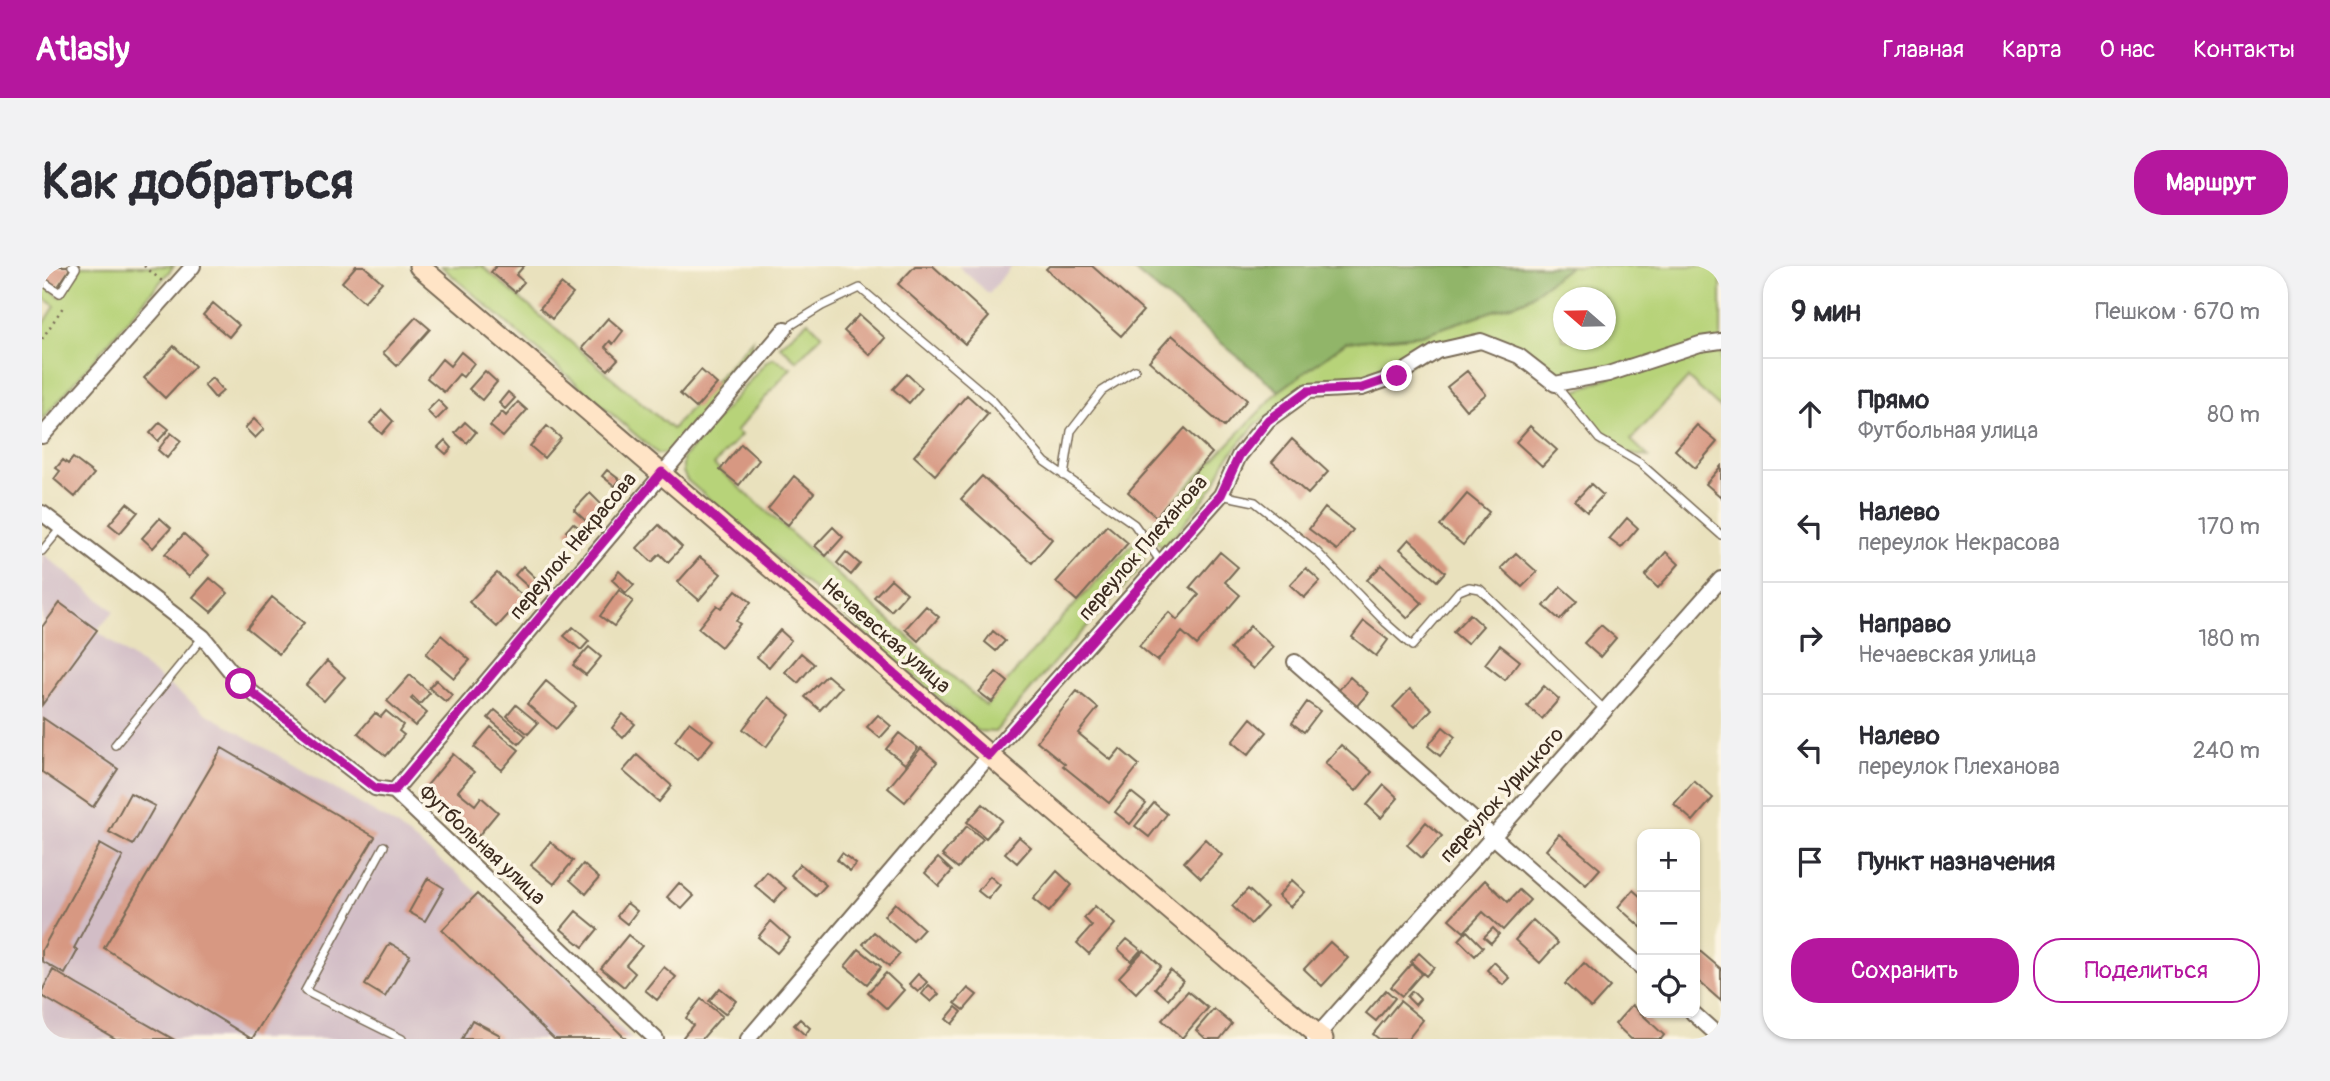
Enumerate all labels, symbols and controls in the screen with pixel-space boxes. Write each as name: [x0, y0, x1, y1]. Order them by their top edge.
text: Atlasly: [35, 29, 130, 70]
text: Главная: [1883, 35, 1964, 64]
text: Карта: [2002, 35, 2062, 64]
text: О нас: [2100, 35, 2155, 64]
text: Контакты: [2193, 35, 2295, 64]
button: Маршрут: [2134, 150, 2288, 215]
text: Как добраться: [42, 152, 354, 213]
north arrow: [1553, 287, 1616, 350]
text: 9 мин: [1791, 293, 1861, 330]
text: Пешком · 670 m: [2095, 297, 2260, 326]
route end: [1381, 360, 1412, 391]
text: Прямо: [1858, 384, 1929, 416]
icon: ahead: [1791, 395, 1829, 433]
text: 80 m: [2207, 400, 2260, 429]
text: Футбольная улица: [1858, 416, 2038, 445]
street label: переулок Некрасова: [503, 467, 643, 625]
street label: переулок Плеханова: [1072, 470, 1214, 626]
text: Налево: [1858, 496, 1940, 528]
icon: left: [1791, 507, 1829, 545]
text: 170 m: [2198, 512, 2260, 541]
text: переулок Некрасова: [1858, 528, 2060, 557]
street label: Нечаевская улица: [816, 572, 956, 700]
text: Направо: [1858, 608, 1951, 640]
icon: right: [1791, 619, 1829, 657]
text: 180 m: [2198, 624, 2260, 653]
text: Нечаевская улица: [1858, 640, 2036, 669]
route start: [225, 668, 256, 699]
text: Налево: [1858, 720, 1940, 752]
street label: переулок Урицкого: [1434, 721, 1570, 869]
icon: left: [1791, 731, 1829, 769]
text: 240 m: [2193, 736, 2260, 765]
text: переулок Плеханова: [1858, 752, 2060, 781]
street label: Футбольная улица: [413, 779, 551, 911]
map controls: [1637, 829, 1700, 1018]
button: +: [1637, 829, 1700, 892]
icon: arrive: [1791, 843, 1829, 881]
text: Пункт назначения: [1858, 846, 2055, 878]
button: −: [1637, 892, 1700, 955]
button: Сохранить: [1791, 938, 2019, 1003]
button: Поделиться: [2033, 938, 2260, 1003]
button: locate: [1637, 955, 1700, 1018]

